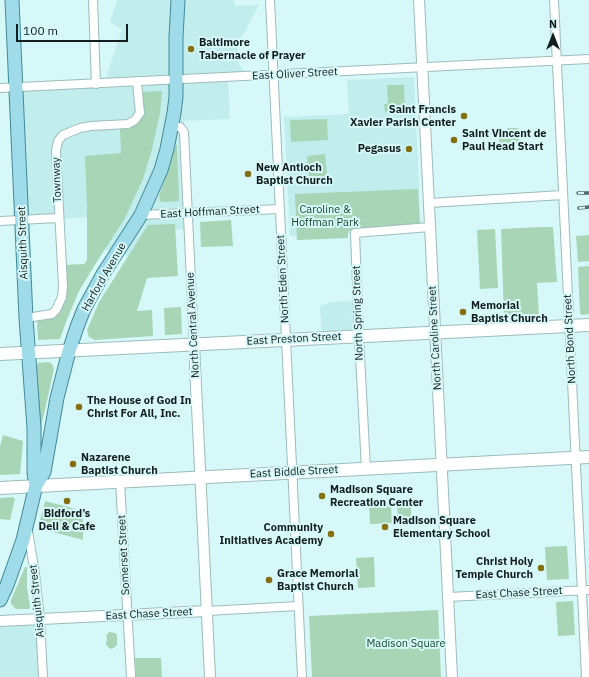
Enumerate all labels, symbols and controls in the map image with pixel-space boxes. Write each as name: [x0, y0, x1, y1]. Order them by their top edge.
scale bar: [18, 16, 130, 42]
north arrow: [533, 16, 573, 56]
text: N: [549, 17, 557, 31]
text: 100 m: [23, 23, 58, 38]
place label: Baltimore Tabernacle of Prayer: [199, 36, 306, 62]
marker: Baltimore Tabernacle of Prayer: [186, 44, 196, 54]
street label: East Oliver Street: [252, 65, 338, 83]
place label: Saint Francis Xavier Parish Center: [350, 103, 456, 129]
marker: Saint Francis Xavier Parish Center: [459, 111, 469, 121]
place label: Saint Vincent de Paul Head Start: [462, 127, 547, 153]
marker: Saint Vincent de Paul Head Start: [449, 135, 459, 145]
place label: Pegasus: [358, 142, 401, 156]
marker: Pegasus: [404, 144, 414, 154]
street label: Townway: [50, 157, 64, 203]
place label: New Antioch Baptist Church: [256, 161, 333, 187]
marker: New Antioch Baptist Church: [243, 169, 253, 179]
street label: East Hoffman Street: [160, 203, 260, 221]
park label: Caroline & Hoffman Park: [291, 203, 359, 229]
street label: Aisquith Street: [15, 206, 31, 280]
street label: North Eden Street: [274, 234, 292, 324]
street label: Harford Avenue: [79, 240, 129, 314]
street label: North Spring Street: [350, 265, 366, 361]
street label: North Central Avenue: [184, 272, 202, 378]
street label: North Caroline Street: [426, 286, 444, 390]
street label: North Bond Street: [561, 294, 579, 384]
place label: Memorial Baptist Church: [471, 299, 548, 325]
marker: Memorial Baptist Church: [458, 307, 468, 317]
street label: East Preston Street: [246, 330, 342, 348]
place label: The House of God In Christ For All, Inc.: [87, 394, 191, 420]
marker: The House of God In Christ For All, Inc.: [74, 402, 84, 412]
place label: Nazarene Baptist Church: [81, 451, 158, 477]
marker: Nazarene Baptist Church: [68, 459, 78, 469]
street label: East Biddle Street: [249, 463, 339, 481]
place label: Madison Square Recreation Center: [330, 483, 423, 509]
marker: Madison Square Recreation Center: [317, 491, 327, 501]
marker: Bidford’s Deli & Cafe: [62, 496, 72, 506]
place label: Bidford’s Deli & Cafe: [39, 507, 95, 533]
place label: Madison Square Elementary School: [393, 514, 490, 540]
street label: Somerset Street: [115, 515, 133, 595]
place label: Community Initiatives Academy: [220, 521, 323, 547]
marker: Madison Square Elementary School: [380, 522, 390, 532]
marker: Community Initiatives Academy: [326, 529, 336, 539]
place label: Christ Holy Temple Church: [456, 555, 533, 581]
marker: Christ Holy Temple Church: [536, 563, 546, 573]
street label: Aisquith Street: [27, 564, 47, 638]
place label: Grace Memorial Baptist Church: [277, 567, 358, 593]
marker: Grace Memorial Baptist Church: [264, 575, 274, 585]
street label: East Chase Street: [475, 584, 563, 602]
street label: East Chase Street: [105, 605, 193, 623]
park label: Madison Square: [366, 637, 446, 651]

